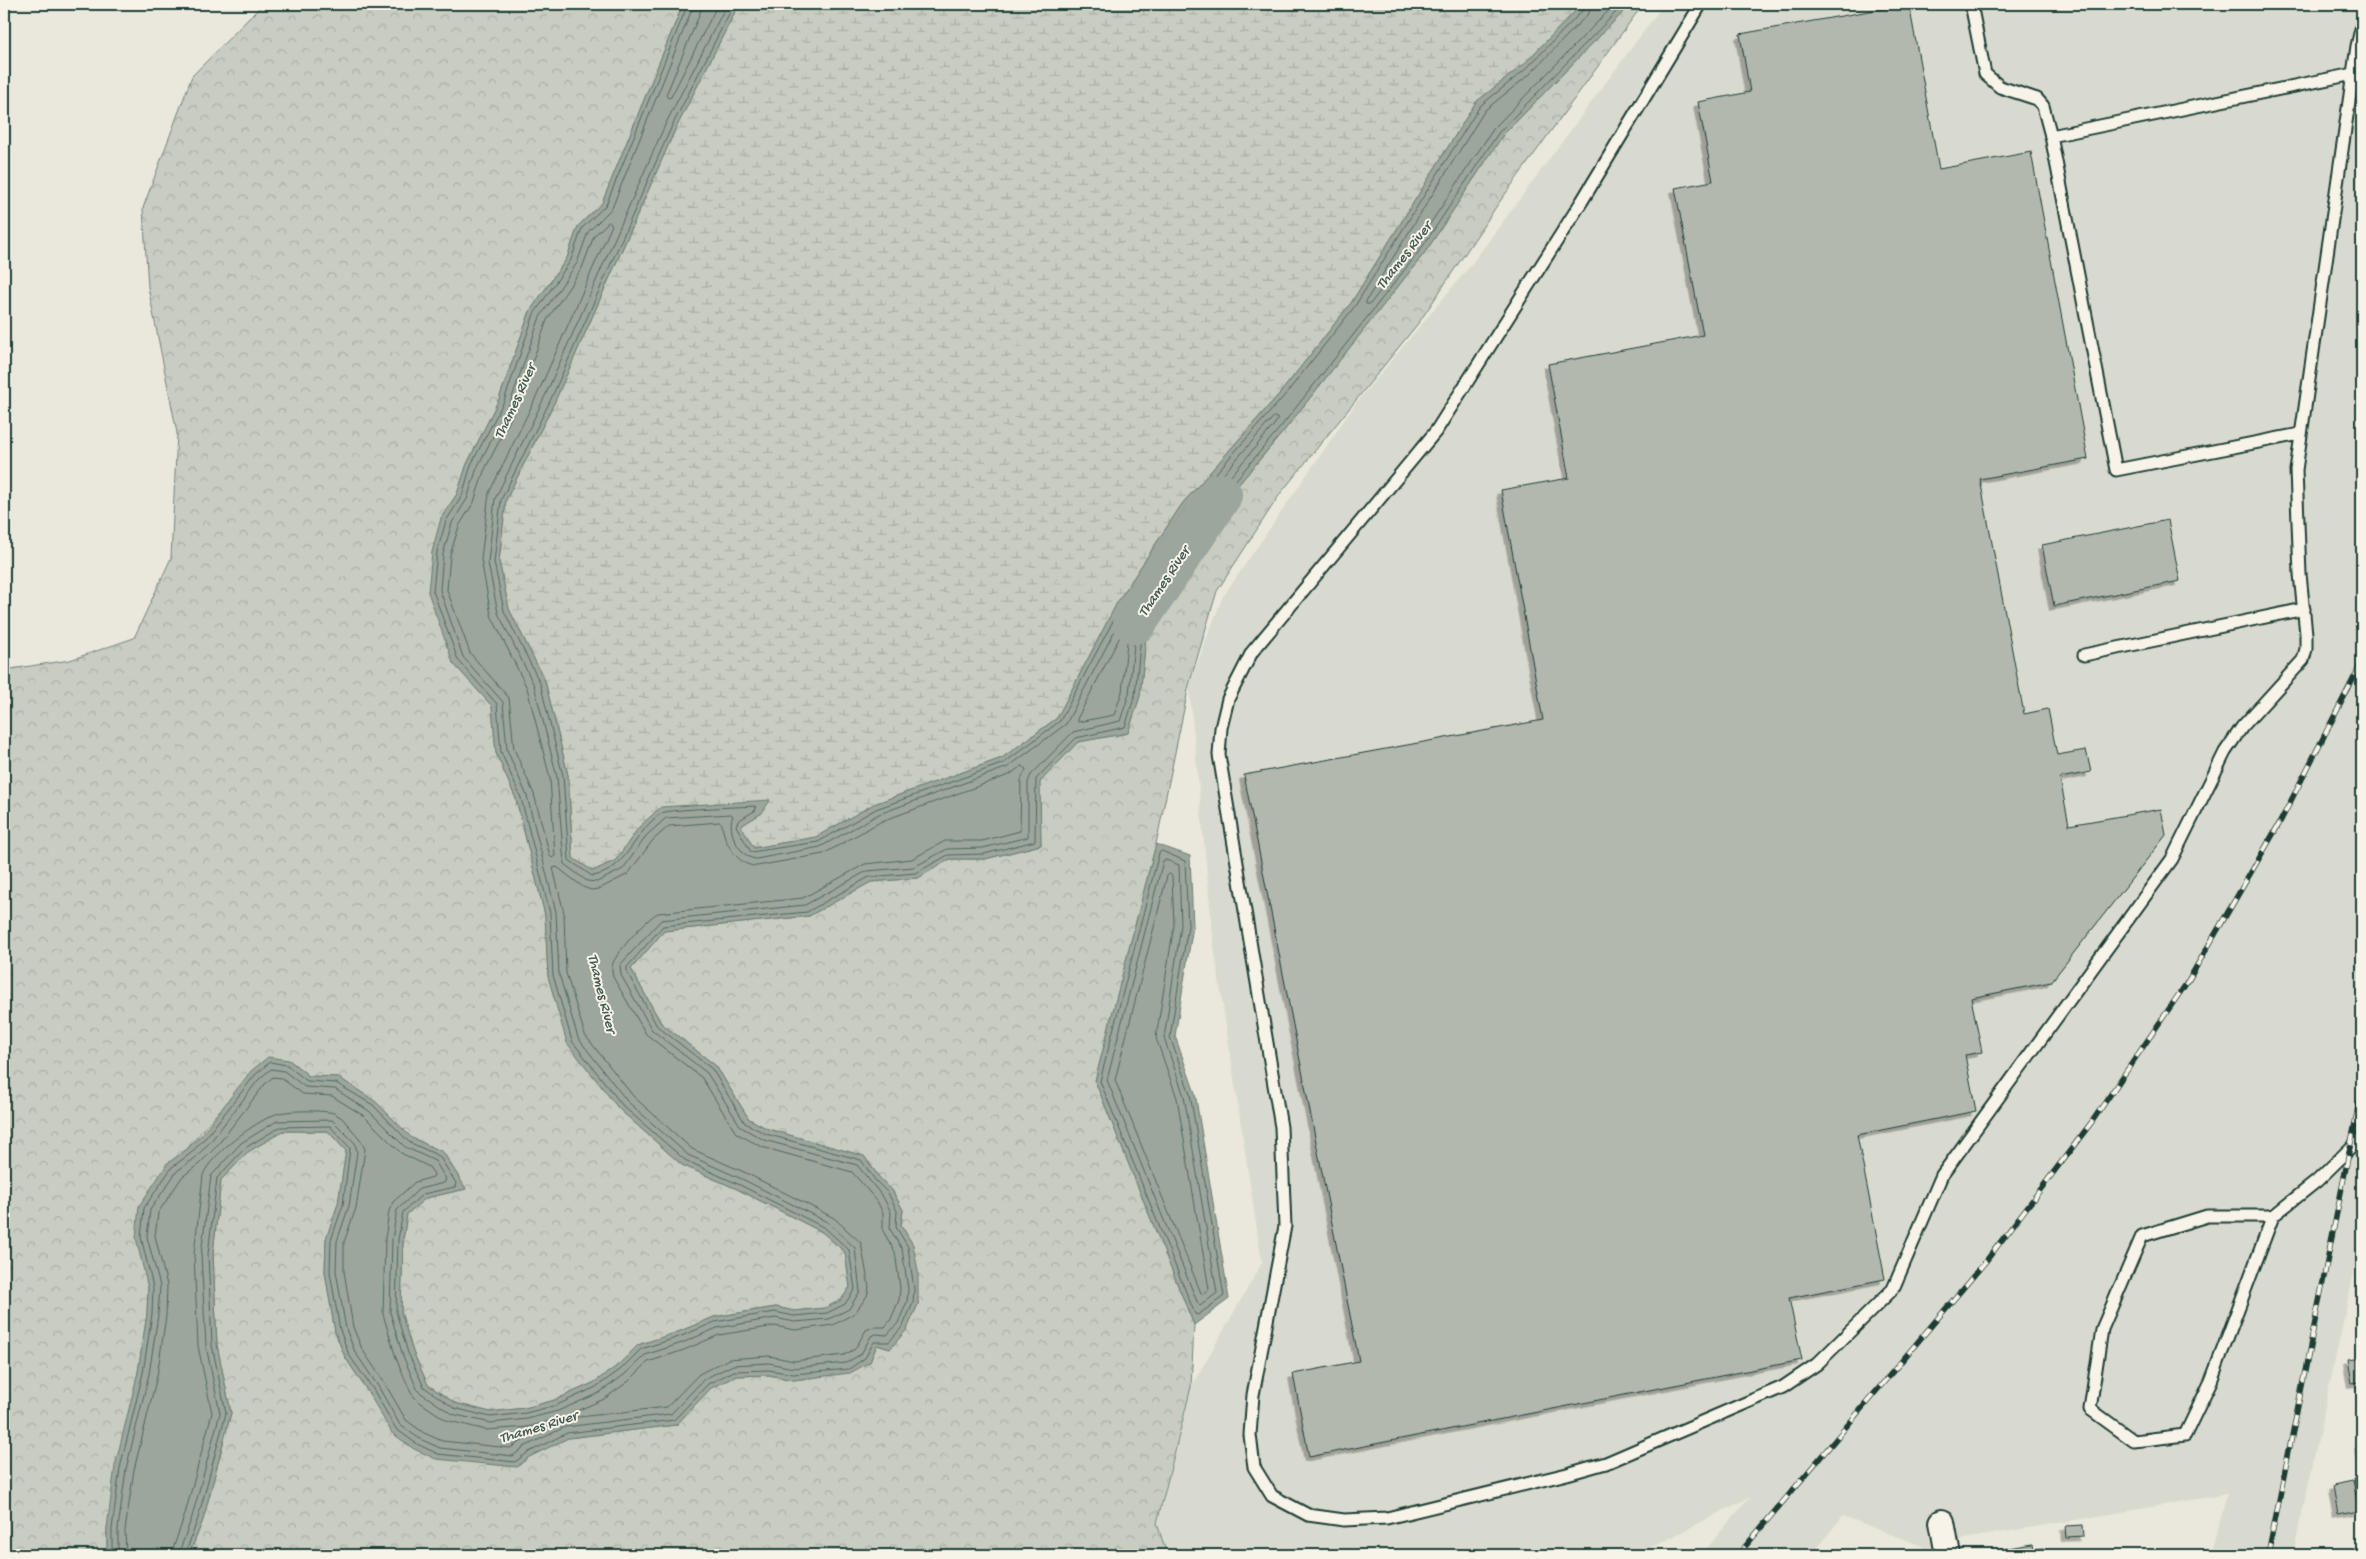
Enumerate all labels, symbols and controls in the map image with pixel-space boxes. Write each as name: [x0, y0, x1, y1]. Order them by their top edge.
water label: Thames River: [1373, 217, 1438, 293]
water label: Thames River: [491, 359, 542, 442]
water label: Thames River: [1135, 542, 1196, 620]
water label: Thames River: [583, 952, 620, 1037]
water label: Thames River: [498, 1407, 582, 1448]

